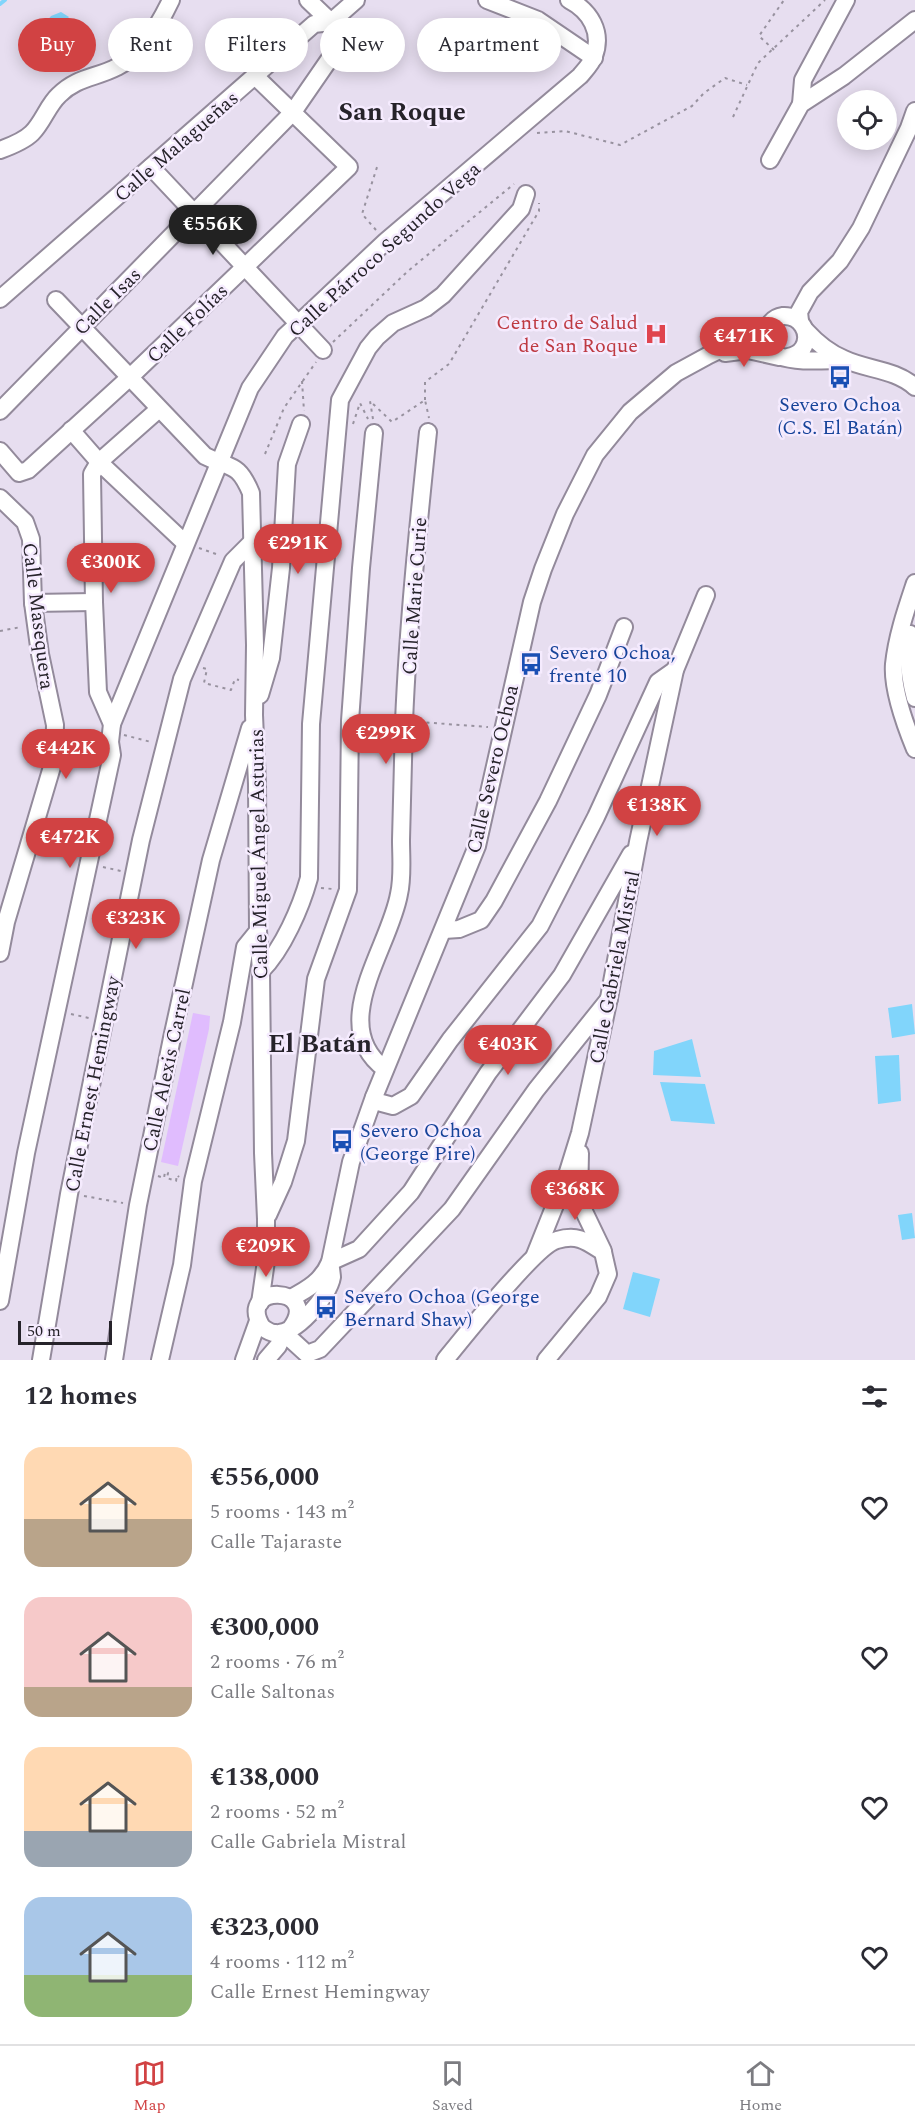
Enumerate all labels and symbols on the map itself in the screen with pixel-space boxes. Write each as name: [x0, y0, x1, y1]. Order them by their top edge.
street label: Calle Malagueñas: [108, 84, 246, 210]
district label: San Roque: [338, 92, 466, 132]
street label: Calle Párroco Segundo Vega: [282, 155, 488, 345]
pin: €556K: [171, 205, 255, 256]
street label: Calle Isas: [67, 261, 149, 343]
street label: Calle Folías: [140, 277, 235, 371]
place label: Centro de Salud de San Roque: [496, 308, 638, 361]
pin: €471K: [702, 317, 786, 368]
hospital icon: Centro de Salud de San Roque: [643, 321, 669, 347]
bus stop icon: Severo Ochoa (C.S. El Batán): [827, 364, 853, 390]
place label: Severo Ochoa (C.S. El Batán): [778, 390, 902, 443]
street label: Calle Marie Curie: [395, 516, 435, 676]
pin: €291K: [256, 524, 340, 575]
street label: Calle Masequera: [14, 541, 62, 692]
pin: €300K: [69, 543, 153, 594]
place label: Severo Ochoa, frente 10: [549, 638, 676, 691]
bus stop icon: Severo Ochoa, frente 10: [518, 651, 544, 677]
street label: Calle Severo Ochoa: [459, 682, 527, 857]
pin: €299K: [344, 714, 428, 765]
street label: Calle Miguel Ángel Asturias: [242, 728, 276, 980]
pin: €442K: [24, 729, 108, 780]
pin: €138K: [615, 786, 699, 837]
pin: €472K: [28, 818, 112, 869]
street label: Calle Gabriela Mistral: [582, 868, 648, 1066]
pin: €323K: [94, 899, 178, 950]
street label: Calle Ernest Hemingway: [57, 972, 129, 1195]
street label: Calle Alexis Carrel: [135, 986, 199, 1155]
district label: El Batán: [268, 1024, 372, 1064]
pin: €403K: [466, 1025, 550, 1076]
place label: Severo Ochoa (George Pire): [360, 1116, 482, 1169]
bus stop icon: Severo Ochoa (George Pire): [329, 1128, 355, 1154]
pin: €368K: [533, 1170, 617, 1221]
pin: €209K: [224, 1227, 308, 1278]
place label: Severo Ochoa (George Bernard Shaw): [344, 1282, 540, 1335]
bus stop icon: Severo Ochoa (George Bernard Shaw): [313, 1294, 339, 1320]
scale bar: [18, 1318, 112, 1346]

